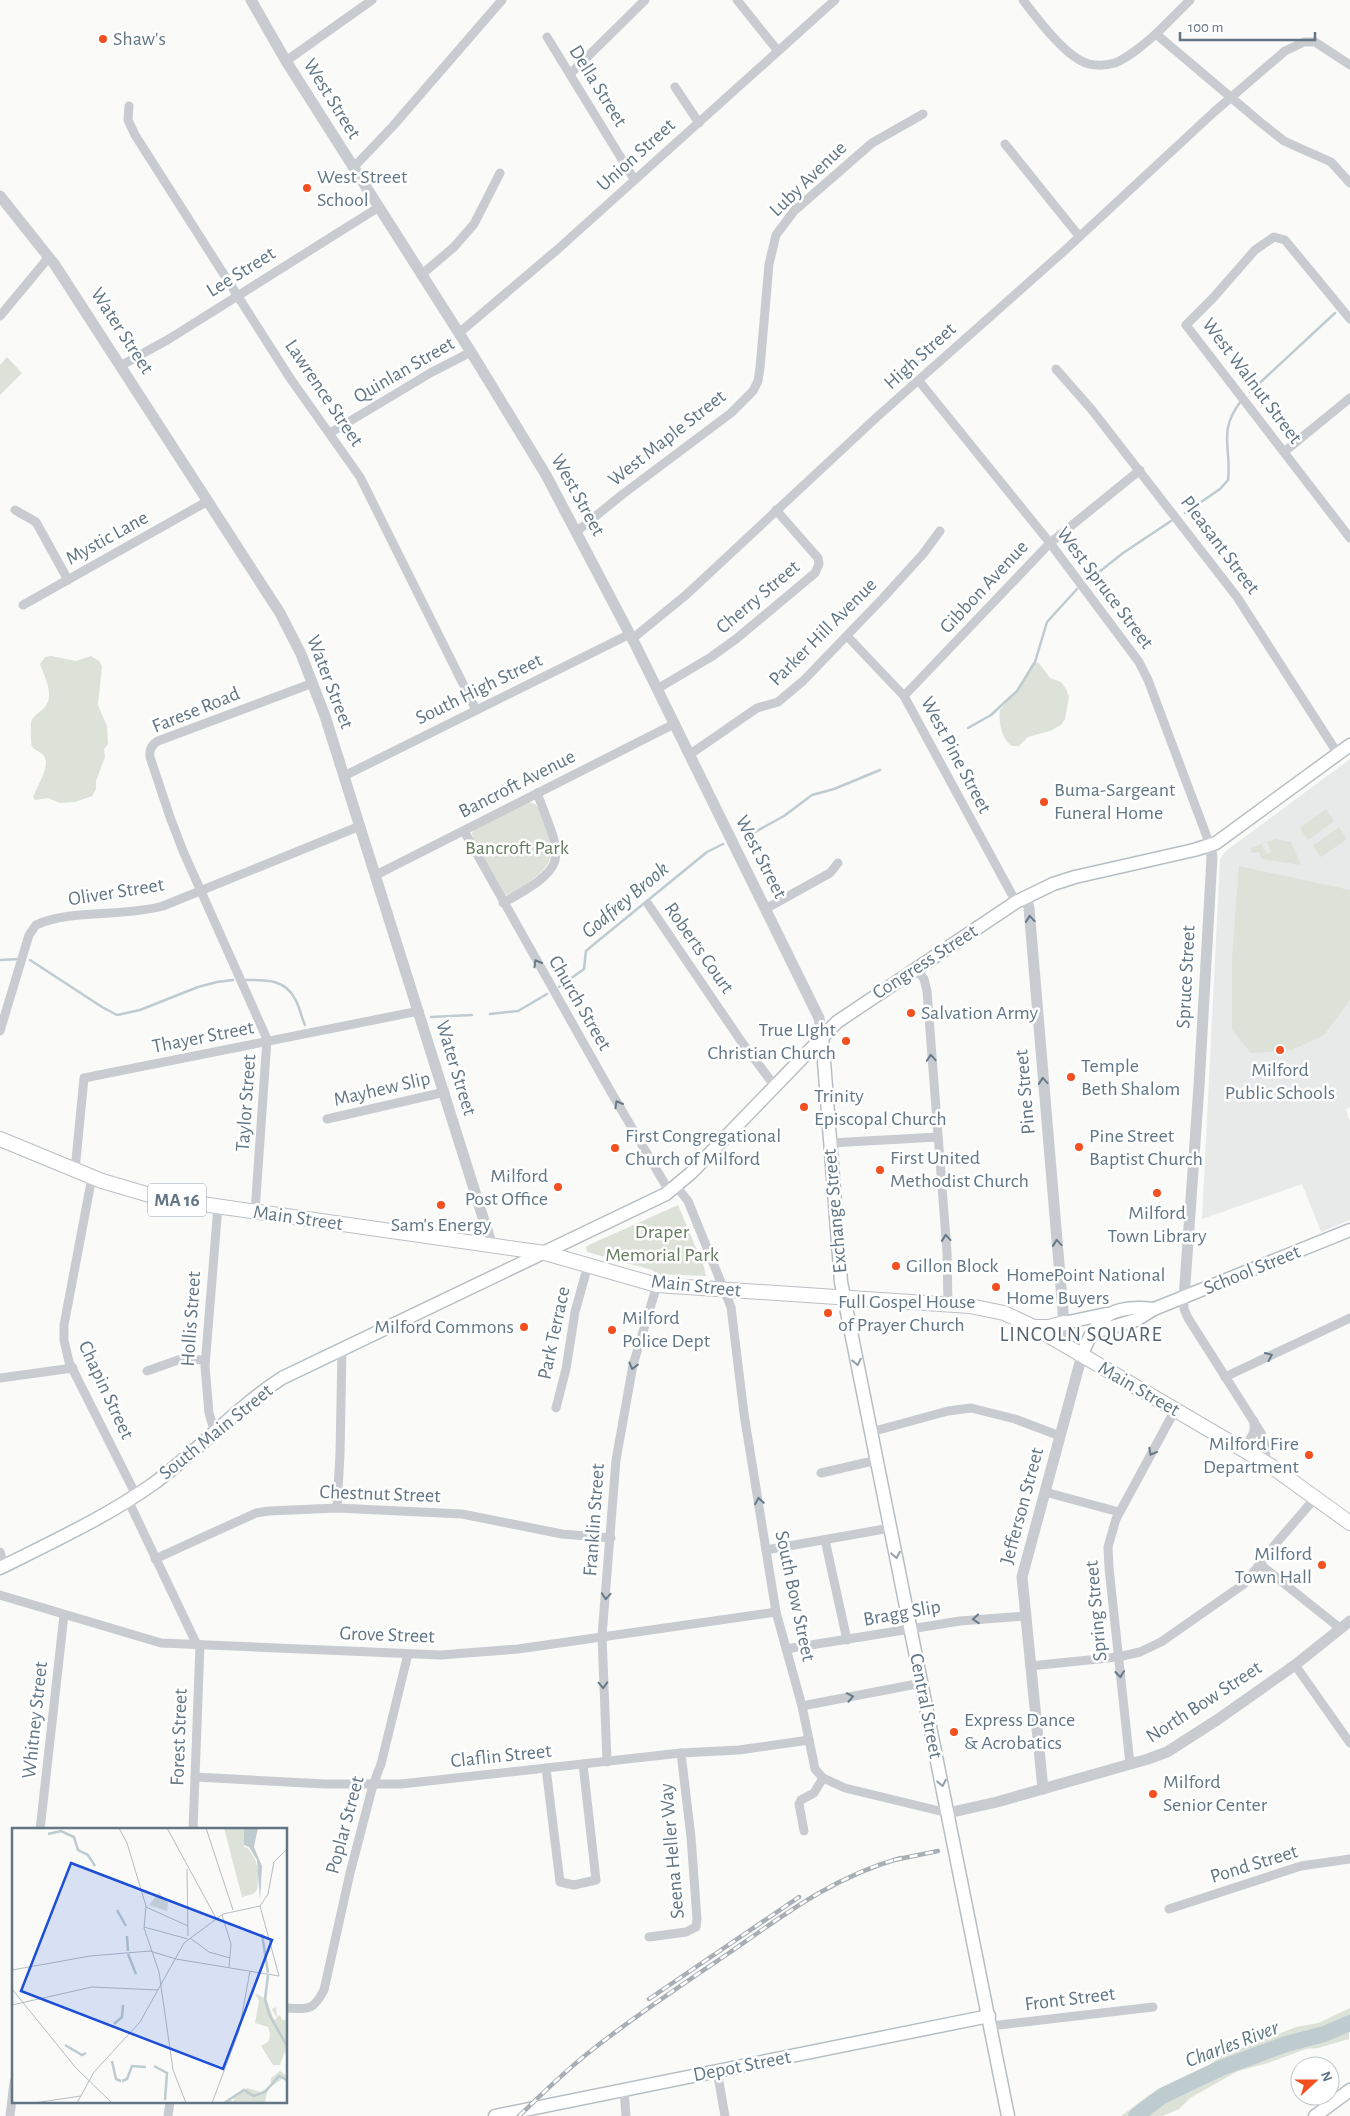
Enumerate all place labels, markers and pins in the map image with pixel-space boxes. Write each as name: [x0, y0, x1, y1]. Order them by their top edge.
place label: Shaw's: [113, 29, 166, 49]
marker: Shaw's: [97, 33, 109, 45]
place label: West Street School: [317, 167, 408, 210]
marker: West Street School: [301, 182, 313, 194]
place label: Buma-Sargeant Funeral Home: [1054, 780, 1176, 823]
marker: Buma-Sargeant Funeral Home: [1038, 796, 1050, 808]
place label: Salvation Army: [921, 1003, 1038, 1023]
marker: Salvation Army: [905, 1007, 917, 1019]
place label: True LIght Christian Church: [707, 1020, 837, 1063]
marker: True LIght Christian Church: [840, 1035, 852, 1047]
marker: Milford Public Schools: [1274, 1044, 1286, 1056]
place label: Temple Beth Shalom: [1081, 1056, 1180, 1099]
place label: Milford Public Schools: [1225, 1060, 1335, 1103]
marker: Temple Beth Shalom: [1065, 1071, 1077, 1083]
place label: Trinity Episcopal Church: [814, 1086, 947, 1129]
marker: Trinity Episcopal Church: [798, 1101, 810, 1113]
place label: First Congregational Church of Milford: [625, 1126, 781, 1169]
place label: Pine Street Baptist Church: [1089, 1126, 1203, 1169]
marker: Pine Street Baptist Church: [1073, 1141, 1085, 1153]
marker: First Congregational Church of Milford: [609, 1142, 621, 1154]
place label: First United Methodist Church: [890, 1148, 1029, 1191]
marker: First United Methodist Church: [874, 1164, 886, 1176]
place label: Milford Post Office: [465, 1166, 548, 1209]
marker: Milford Post Office: [552, 1181, 564, 1193]
marker: Milford Town Library: [1151, 1187, 1163, 1199]
marker: Sam's Energy: [435, 1199, 447, 1211]
place label: Milford Town Library: [1108, 1203, 1207, 1246]
place label: Sam's Energy: [391, 1215, 492, 1235]
place label: Gillon Block: [906, 1256, 998, 1276]
marker: Gillon Block: [890, 1260, 902, 1272]
place label: HomePoint National Home Buyers: [1006, 1265, 1166, 1308]
marker: HomePoint National Home Buyers: [990, 1281, 1002, 1293]
place label: Full Gospel House of Prayer Church: [838, 1292, 976, 1335]
marker: Full Gospel House of Prayer Church: [822, 1307, 834, 1319]
place label: Milford Police Dept: [622, 1308, 711, 1351]
place label: Milford Commons: [374, 1317, 514, 1337]
marker: Milford Commons: [518, 1321, 530, 1333]
marker: Milford Police Dept: [606, 1324, 618, 1336]
place label: Milford Fire Department: [1203, 1434, 1300, 1477]
marker: Milford Fire Department: [1303, 1449, 1315, 1461]
place label: Milford Town Hall: [1234, 1544, 1312, 1587]
marker: Milford Town Hall: [1316, 1559, 1328, 1571]
place label: Express Dance & Acrobatics: [964, 1710, 1075, 1753]
marker: Express Dance & Acrobatics: [948, 1726, 960, 1738]
place label: Milford Senior Center: [1163, 1772, 1268, 1815]
marker: Milford Senior Center: [1147, 1788, 1159, 1800]

